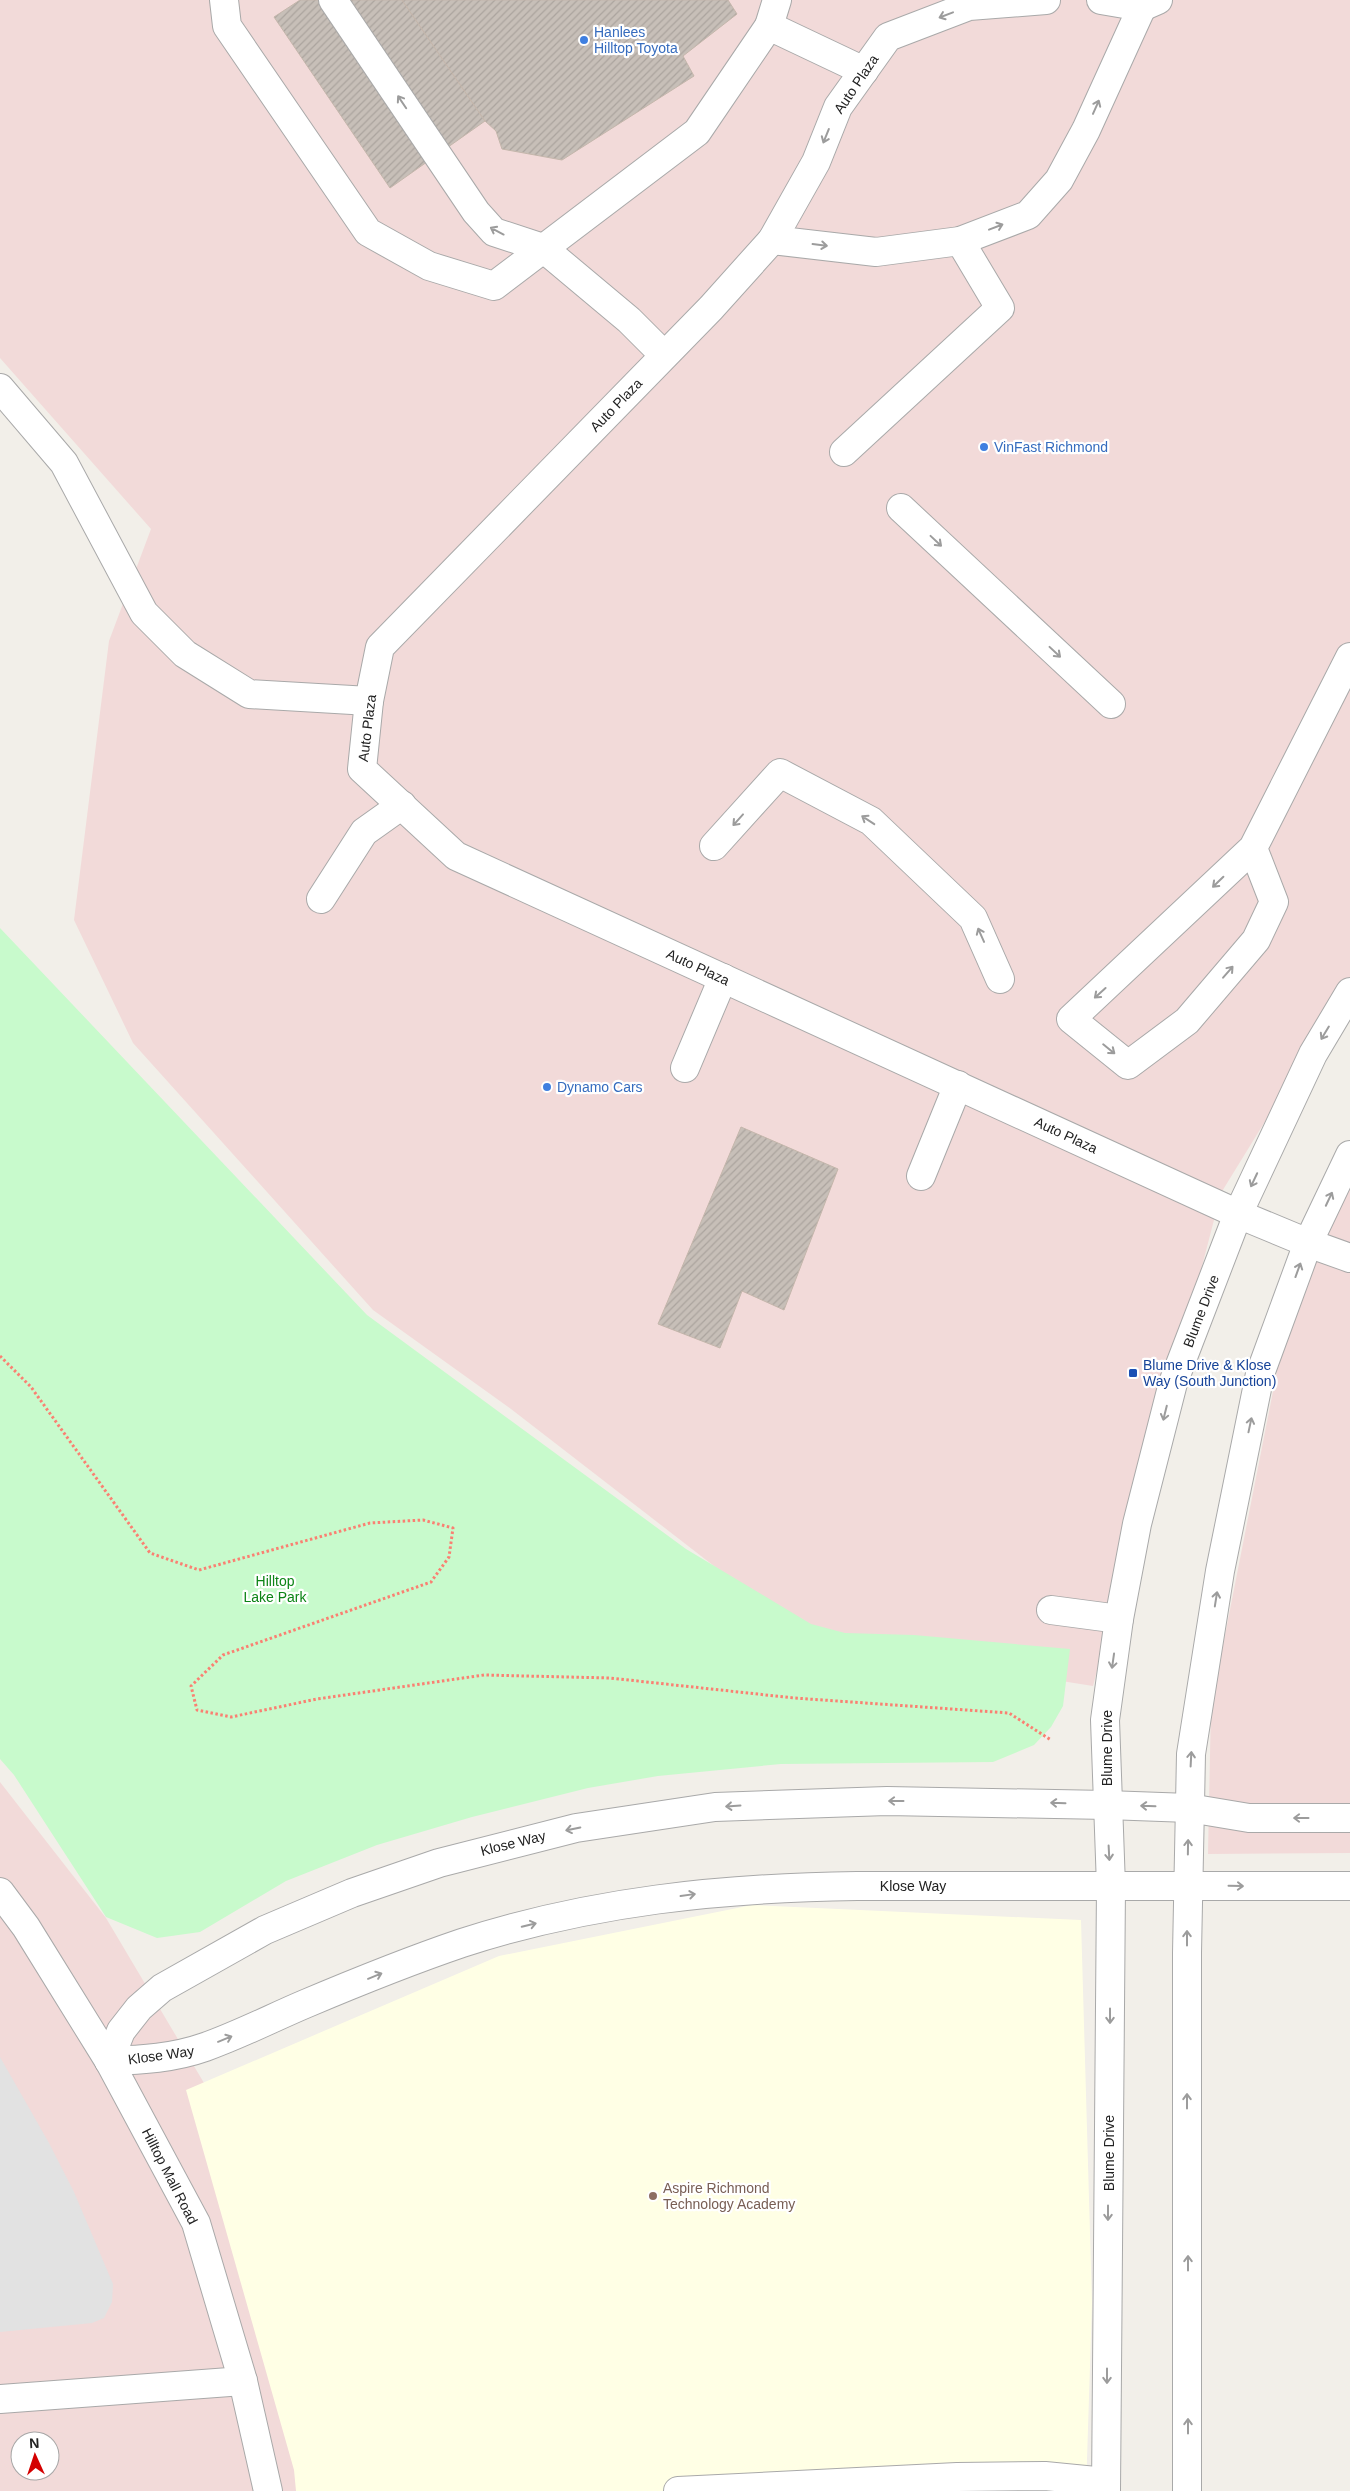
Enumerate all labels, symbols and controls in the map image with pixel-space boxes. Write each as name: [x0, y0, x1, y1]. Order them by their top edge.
one-way arrow: [939, 11, 954, 20]
place label: Hanlees Hilltop Toyota: [594, 24, 678, 56]
marker: Hanlees Hilltop Toyota: [578, 34, 590, 46]
street label: Auto Plaza: [830, 51, 882, 117]
one-way arrow: [397, 95, 407, 109]
one-way arrow: [1092, 100, 1102, 115]
one-way arrow: [821, 128, 830, 144]
one-way arrow: [988, 222, 1003, 231]
one-way arrow: [490, 226, 505, 236]
one-way arrow: [812, 241, 828, 251]
street label: Auto Plaza: [587, 375, 645, 435]
place label: VinFast Richmond: [994, 439, 1108, 455]
marker: VinFast Richmond: [978, 441, 990, 453]
one-way arrow: [930, 535, 943, 547]
one-way arrow: [1049, 646, 1062, 658]
street label: Auto Plaza: [355, 693, 379, 763]
one-way arrow: [732, 813, 744, 826]
one-way arrow: [861, 815, 875, 825]
one-way arrow: [1212, 876, 1224, 888]
one-way arrow: [975, 928, 985, 943]
street label: Auto Plaza: [664, 945, 732, 989]
one-way arrow: [1223, 965, 1234, 978]
one-way arrow: [1093, 987, 1106, 999]
one-way arrow: [1320, 1026, 1330, 1040]
one-way arrow: [1102, 1044, 1115, 1055]
place label: Dynamo Cars: [557, 1079, 643, 1095]
marker: Dynamo Cars: [541, 1081, 553, 1093]
street label: Auto Plaza: [1032, 1113, 1100, 1157]
one-way arrow: [1249, 1172, 1259, 1187]
one-way arrow: [1325, 1192, 1334, 1207]
one-way arrow: [1294, 1263, 1303, 1279]
street label: Blume Drive: [1180, 1272, 1222, 1349]
place label: Blume Drive & Klose Way (South Junction): [1143, 1357, 1276, 1389]
marker: Blume Drive & Klose Way (South Junction): [1127, 1367, 1139, 1379]
one-way arrow: [1160, 1404, 1169, 1420]
one-way arrow: [1246, 1417, 1255, 1433]
park label: Hilltop Lake Park: [243, 1573, 308, 1605]
one-way arrow: [1211, 1591, 1221, 1607]
one-way arrow: [1108, 1652, 1118, 1668]
street label: Blume Drive: [1099, 1710, 1115, 1786]
one-way arrow: [1187, 1752, 1196, 1768]
one-way arrow: [888, 1796, 904, 1806]
one-way arrow: [1050, 1798, 1066, 1808]
one-way arrow: [726, 1802, 742, 1811]
one-way arrow: [1140, 1802, 1156, 1811]
one-way arrow: [1294, 1813, 1310, 1823]
one-way arrow: [565, 1825, 581, 1834]
street label: Klose Way: [479, 1827, 547, 1859]
one-way arrow: [1183, 1839, 1193, 1856]
one-way arrow: [1105, 1845, 1114, 1861]
street label: Klose Way: [880, 1878, 946, 1894]
one-way arrow: [1228, 1881, 1244, 1891]
one-way arrow: [680, 1889, 696, 1899]
one-way arrow: [520, 1919, 536, 1929]
one-way arrow: [1182, 1931, 1192, 1947]
one-way arrow: [366, 1971, 382, 1980]
one-way arrow: [1105, 2008, 1115, 2024]
one-way arrow: [217, 2034, 232, 2044]
street label: Klose Way: [127, 2042, 195, 2068]
one-way arrow: [1182, 2093, 1192, 2110]
street label: Blume Drive: [1101, 2115, 1117, 2191]
street label: Hilltop Mall Road: [139, 2125, 201, 2227]
place label: Aspire Richmond Technology Academy: [663, 2180, 795, 2212]
marker: Aspire Richmond Technology Academy: [647, 2190, 659, 2202]
one-way arrow: [1103, 2205, 1113, 2221]
one-way arrow: [1183, 2256, 1193, 2272]
one-way arrow: [1102, 2368, 1112, 2384]
one-way arrow: [1183, 2418, 1193, 2434]
north arrow: [10, 2431, 60, 2481]
text: N: [29, 2435, 40, 2451]

